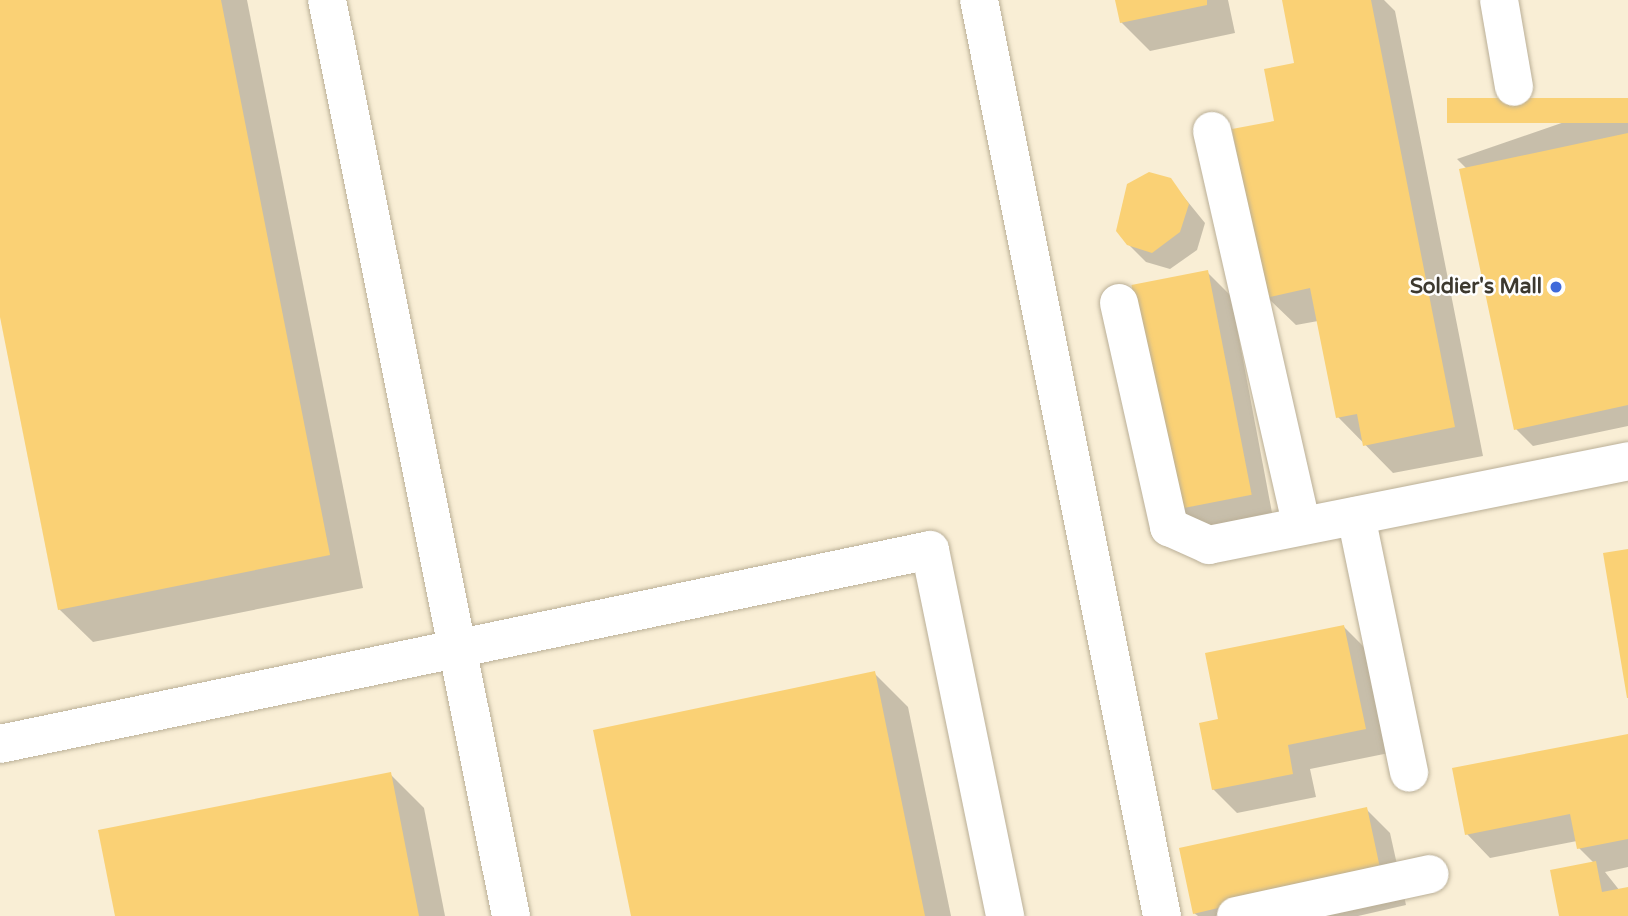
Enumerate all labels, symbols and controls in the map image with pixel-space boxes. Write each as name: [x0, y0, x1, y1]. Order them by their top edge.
place label: Soldier's Mall: [1410, 274, 1542, 300]
marker: Soldier's Mall: [1548, 279, 1564, 295]

